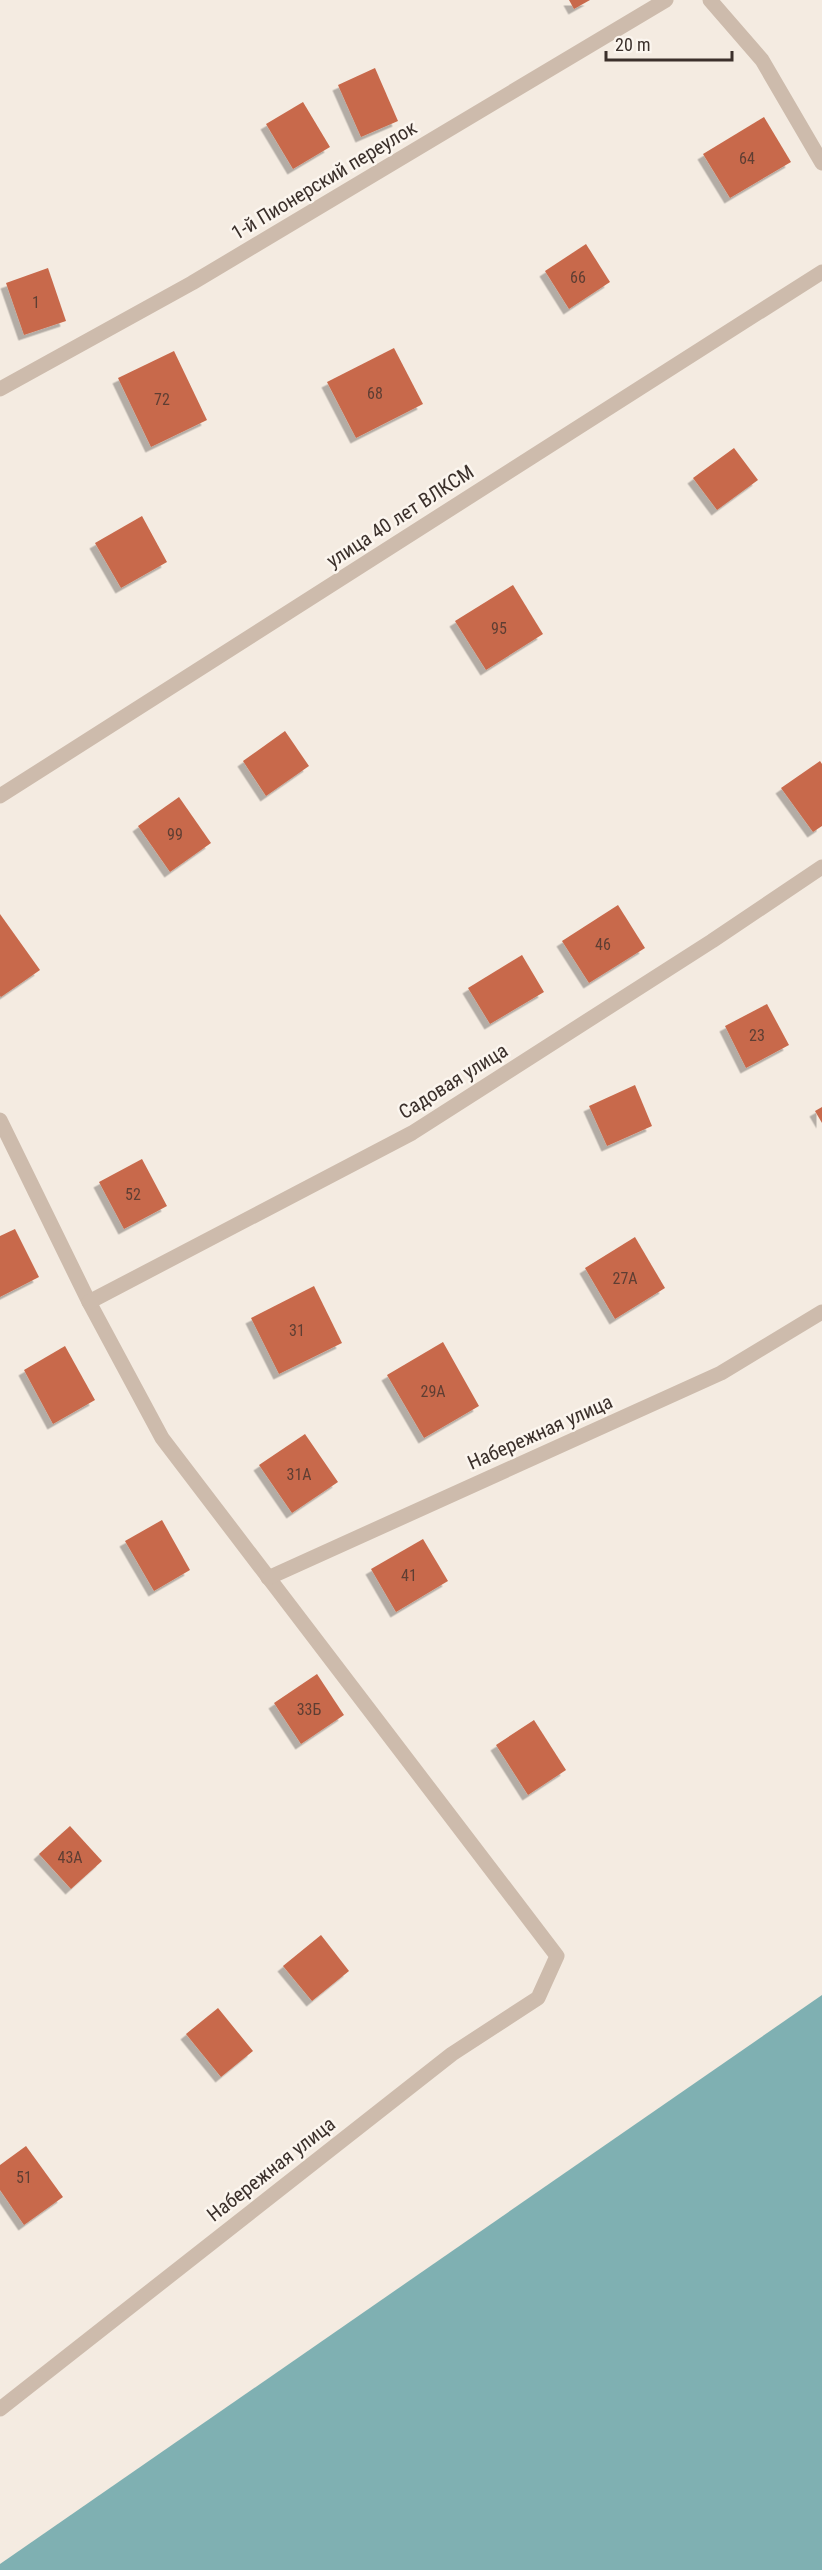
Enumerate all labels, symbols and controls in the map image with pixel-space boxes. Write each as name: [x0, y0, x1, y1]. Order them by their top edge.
scale bar: [606, 24, 732, 62]
text: 20 m: [615, 34, 650, 55]
street label: 1-й Пионерский переулок: [227, 115, 421, 245]
house number: 64: [739, 149, 755, 168]
house number: 66: [570, 268, 586, 287]
house number: 1: [32, 293, 40, 312]
house number: 68: [367, 384, 383, 403]
house number: 72: [154, 390, 170, 409]
street label: улица 40 лет ВЛКСМ: [322, 460, 478, 572]
house number: 95: [491, 619, 507, 638]
house number: 99: [167, 825, 183, 844]
house number: 46: [595, 935, 611, 954]
house number: 23: [749, 1026, 765, 1045]
street label: Садовая улица: [394, 1038, 512, 1124]
house number: 52: [125, 1185, 141, 1204]
house number: 27А: [612, 1269, 638, 1288]
house number: 31: [289, 1321, 305, 1340]
house number: 29А: [420, 1382, 446, 1401]
street label: Набережная улица: [464, 1389, 616, 1475]
house number: 31А: [286, 1465, 312, 1484]
house number: 41: [401, 1566, 417, 1585]
house number: 33Б: [297, 1700, 322, 1719]
house number: 43А: [57, 1848, 83, 1867]
street label: Набережная улица: [202, 2112, 340, 2226]
house number: 51: [16, 2168, 32, 2187]

